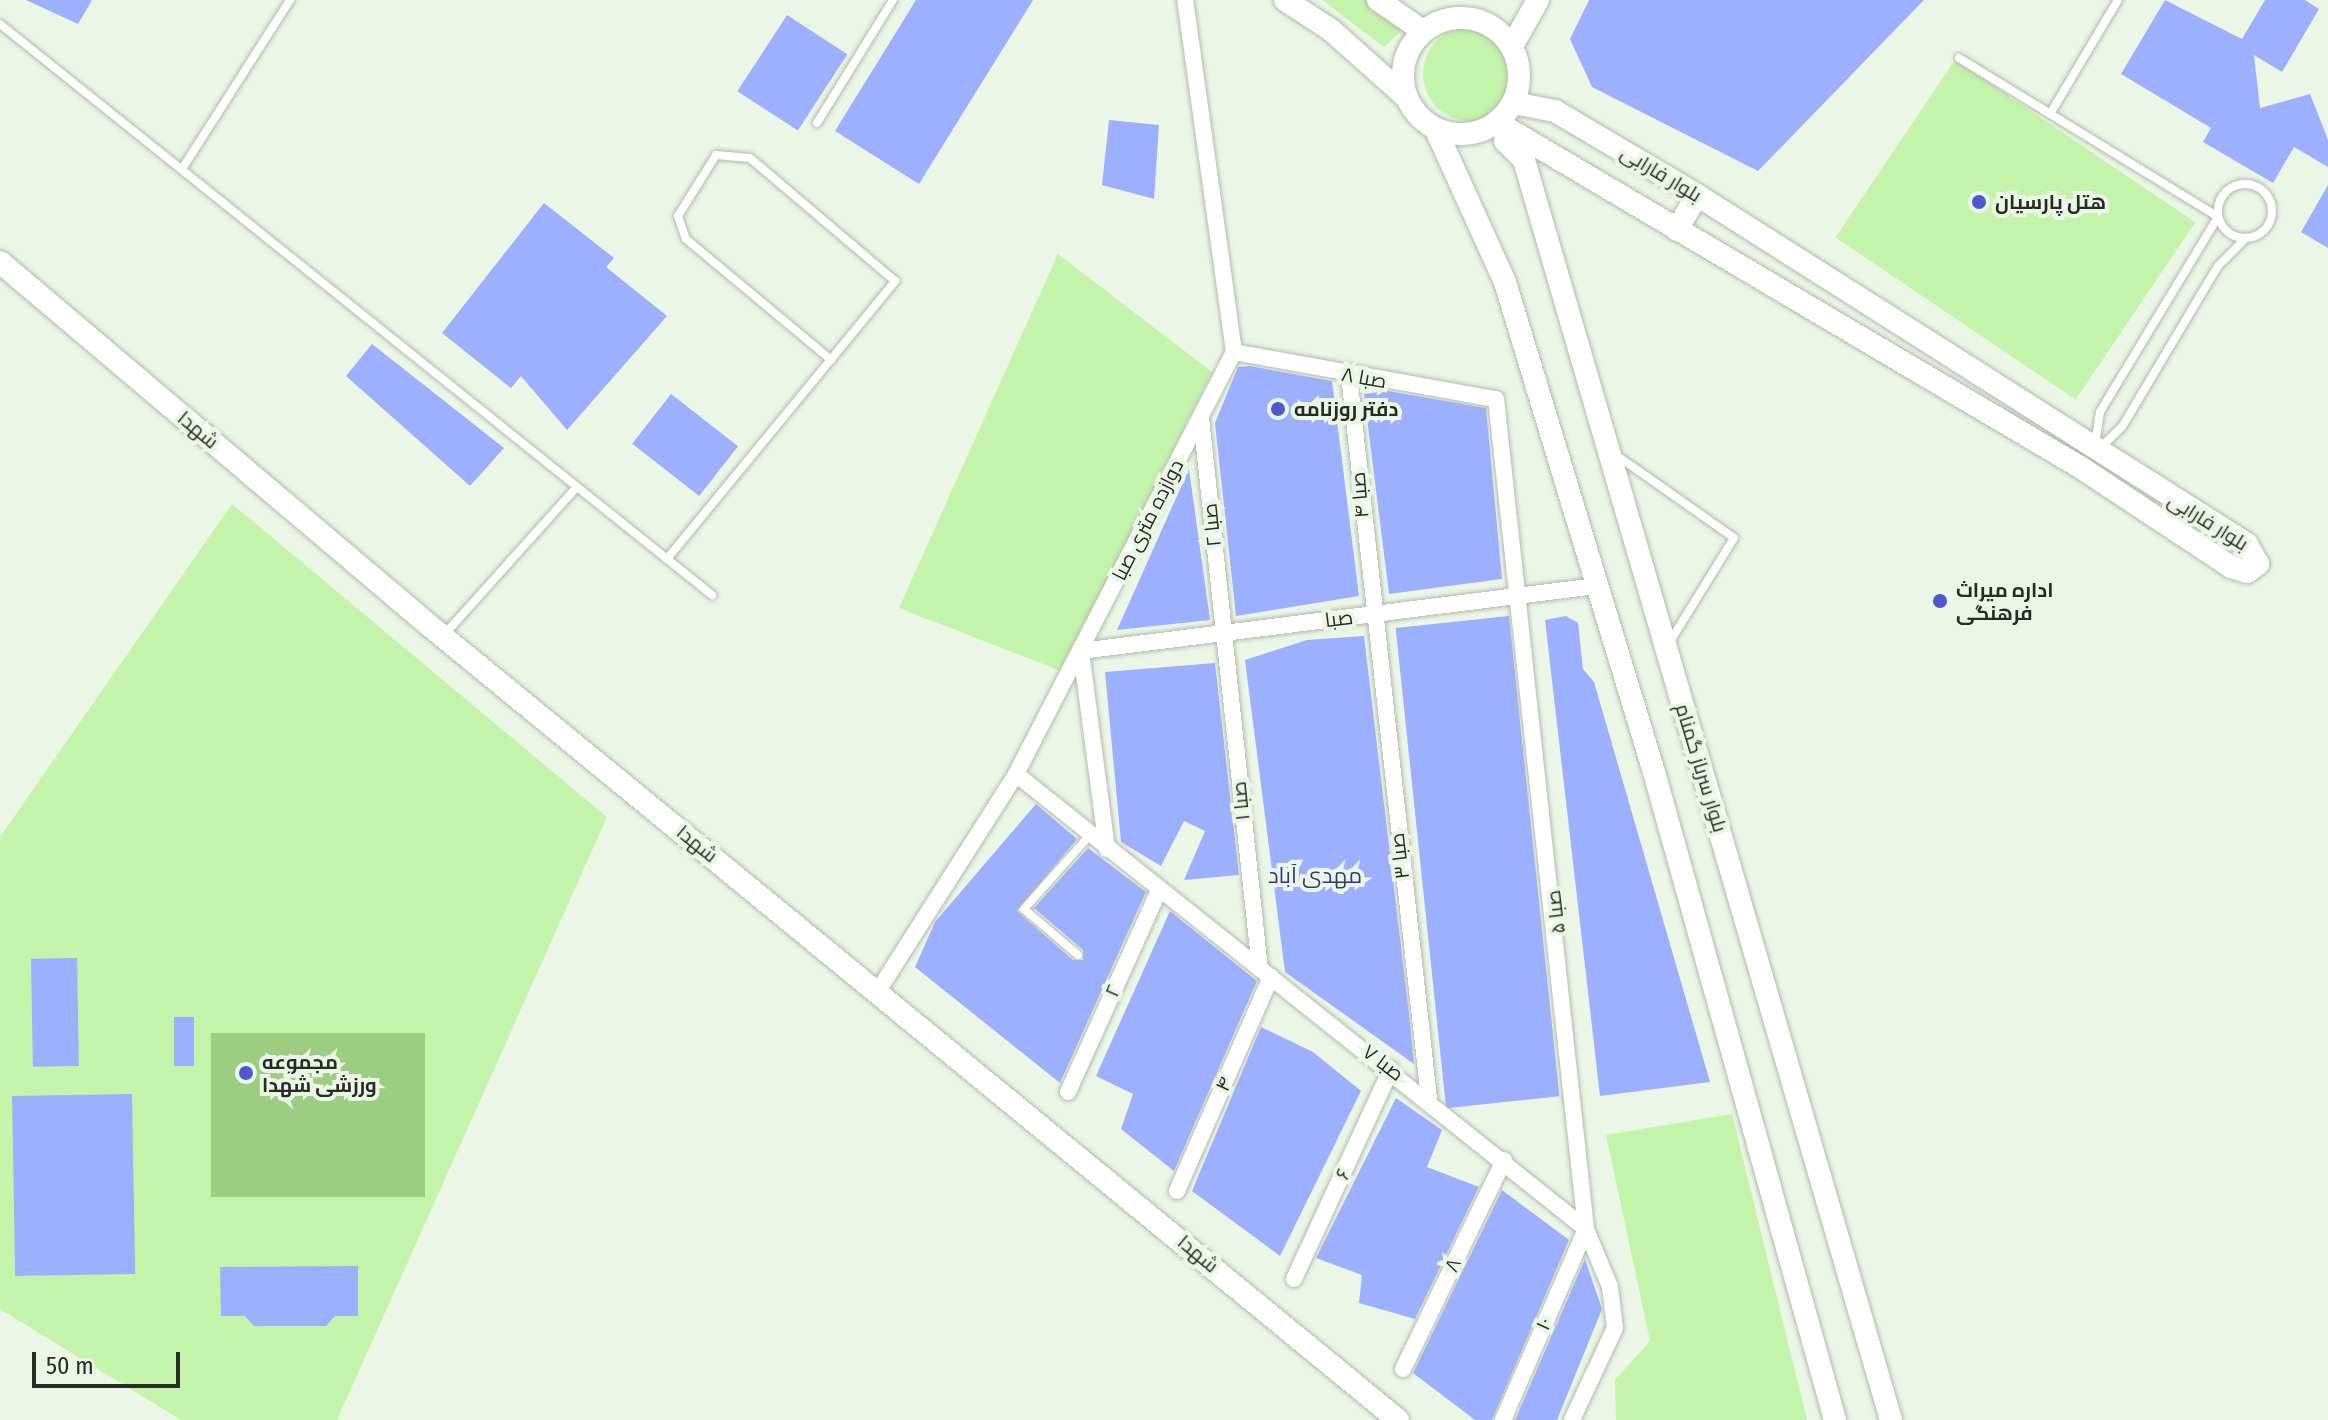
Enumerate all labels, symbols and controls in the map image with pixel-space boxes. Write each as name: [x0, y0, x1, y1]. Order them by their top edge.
street label: بلوار فارابی: [1616, 141, 1706, 207]
place label: هتل پارسیان: [1995, 190, 2106, 214]
marker: هتل پارسیان: [1970, 193, 1988, 211]
street label: صبا ۸: [1340, 362, 1388, 394]
place label: دفتر روزنامه: [1294, 397, 1398, 421]
marker: دفتر روزنامه: [1269, 400, 1287, 418]
street label: شهدا: [173, 406, 223, 454]
street label: دوازده متری صبا: [1107, 455, 1189, 585]
street label: صبا ۴: [1346, 471, 1374, 519]
street label: بلوار فارابی: [2163, 488, 2253, 556]
street label: صبا ۲: [1198, 502, 1226, 548]
place label: اداره میراث فرهنگی: [1956, 578, 2053, 625]
marker: اداره میراث فرهنگی: [1931, 592, 1949, 610]
street label: صبا: [1324, 605, 1354, 633]
street label: بلوار سرباز گمنام: [1670, 701, 1732, 835]
street label: صبا ۱: [1227, 780, 1255, 822]
street label: شهدا: [672, 820, 722, 868]
street label: صبا ۳: [1385, 832, 1415, 880]
district label: مهدی آباد: [1268, 863, 1362, 889]
street label: صبا ۵: [1541, 889, 1571, 935]
street label: ۲: [1100, 981, 1126, 1001]
street label: صبا ۷: [1358, 1040, 1408, 1086]
place label: مجموعه ورزشی شهدا: [262, 1050, 377, 1097]
marker: مجموعه ورزشی شهدا: [237, 1064, 255, 1082]
street label: ۴: [1210, 1073, 1238, 1095]
street label: ۶: [1330, 1165, 1356, 1183]
street label: شهدا: [1173, 1230, 1223, 1278]
street label: ۸: [1439, 1254, 1467, 1276]
street label: ۱۰: [1531, 1314, 1557, 1334]
scale bar: [36, 1336, 184, 1386]
text: 50 m: [46, 1352, 94, 1380]

